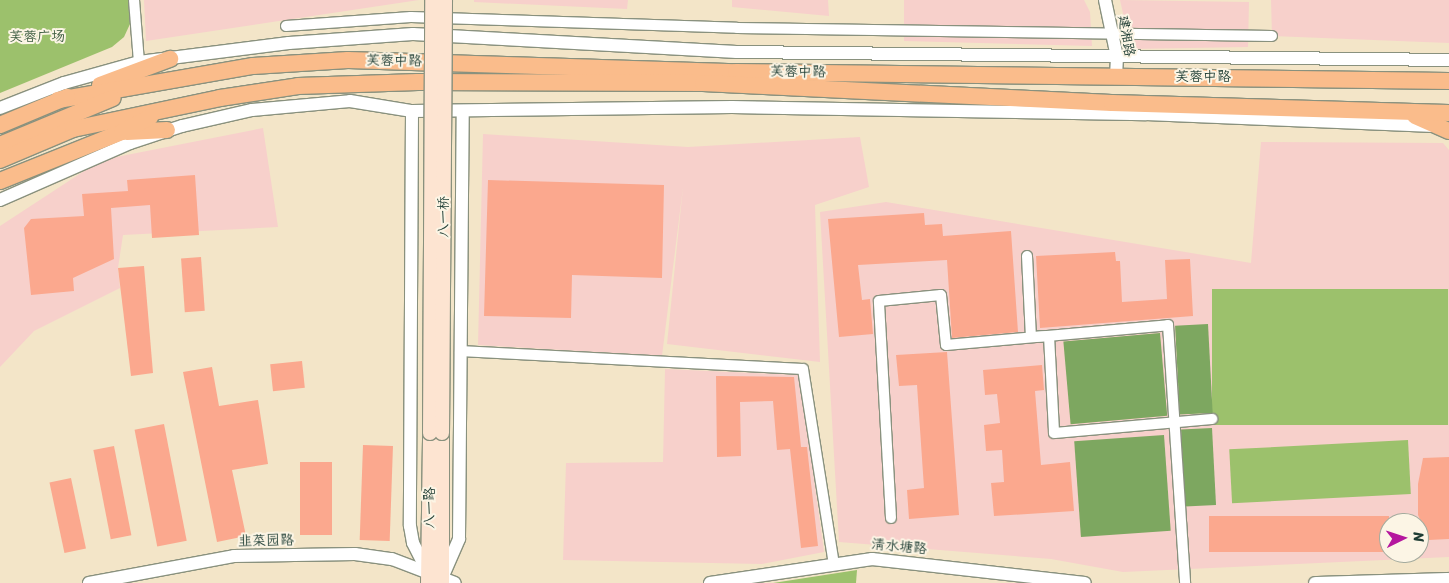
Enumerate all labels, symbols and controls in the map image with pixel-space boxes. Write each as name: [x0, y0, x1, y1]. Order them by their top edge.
street label: 建湘路: [1114, 14, 1138, 58]
park label: 芙蓉广场: [9, 29, 65, 45]
street label: 芙蓉中路: [366, 52, 422, 70]
street label: 芙蓉中路: [770, 63, 826, 81]
street label: 芙蓉中路: [1175, 69, 1231, 85]
street label: 八一桥: [436, 196, 452, 238]
street label: 八一路: [422, 487, 438, 529]
north arrow: [1379, 513, 1429, 563]
text: N: [1406, 531, 1431, 543]
street label: 韭菜园路: [238, 532, 294, 550]
street label: 清水塘路: [870, 536, 928, 558]

